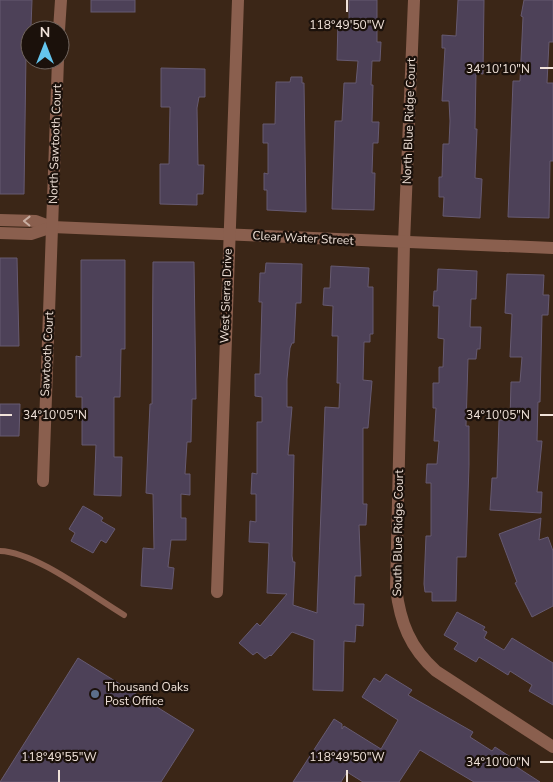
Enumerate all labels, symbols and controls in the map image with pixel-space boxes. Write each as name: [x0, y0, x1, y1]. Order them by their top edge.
text: 118°49'50"W: [309, 17, 385, 33]
north arrow: [20, 20, 70, 70]
text: N: [40, 23, 50, 42]
street label: North Blue Ridge Court: [399, 57, 419, 184]
text: 34°10'10"N: [466, 61, 530, 77]
street label: North Sawtooth Court: [45, 83, 65, 204]
one-way arrow: [23, 216, 30, 226]
street label: Clear Water Street: [252, 227, 355, 249]
street label: West Sierra Drive: [216, 248, 236, 344]
street label: Sawtooth Court: [37, 310, 57, 397]
text: 34°10'05"N: [23, 407, 87, 423]
text: 34°10'05"N: [466, 407, 530, 423]
street label: South Blue Ridge Court: [389, 469, 407, 597]
place label: Thousand Oaks Post Office: [105, 679, 189, 709]
marker: Thousand Oaks Post Office: [89, 688, 101, 700]
text: 118°49'55"W: [21, 749, 97, 765]
text: 118°49'50"W: [309, 749, 385, 765]
text: 34°10'00"N: [466, 754, 530, 770]

